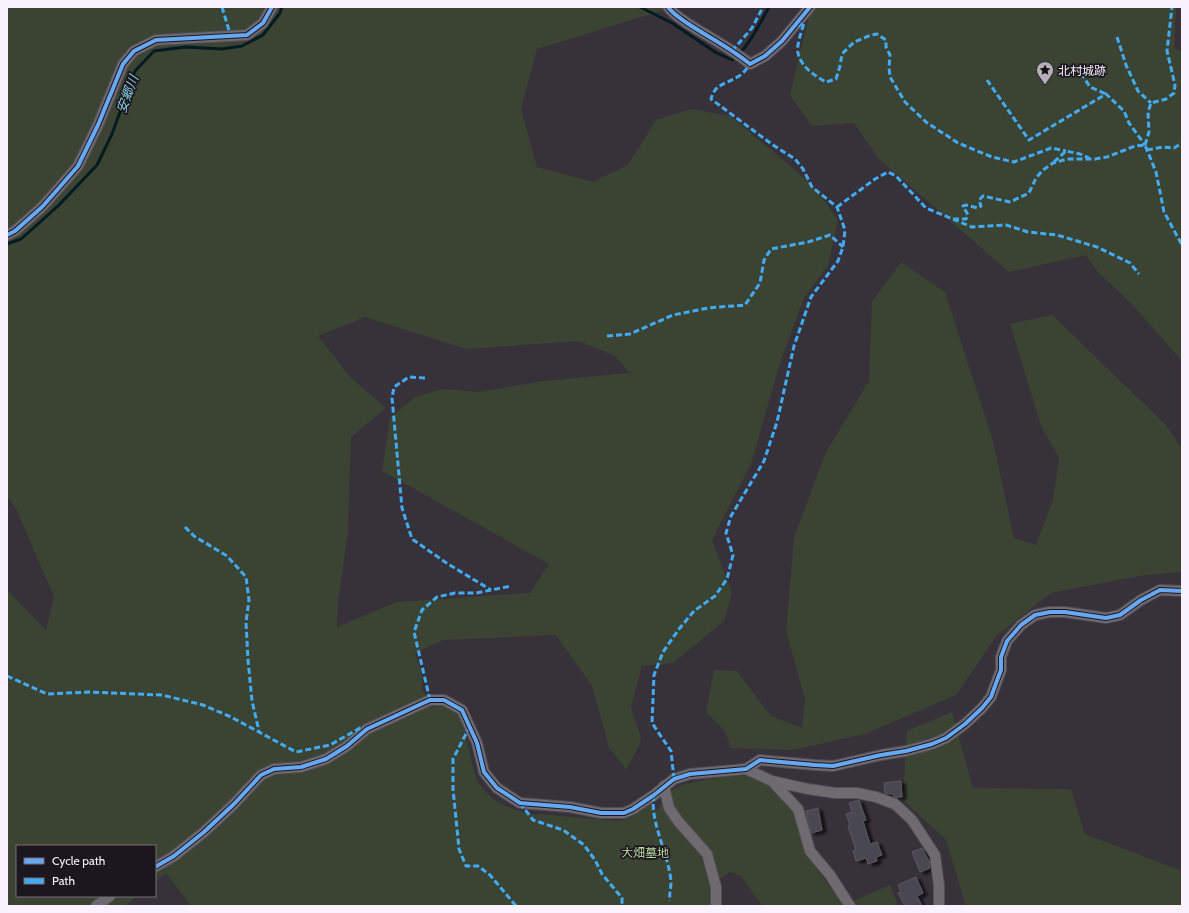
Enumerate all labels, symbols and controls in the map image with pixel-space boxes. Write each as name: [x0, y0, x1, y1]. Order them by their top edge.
place icon: 北村城跡: [1035, 60, 1055, 85]
place label: 北村城跡: [1058, 63, 1106, 78]
water label: 安郷川: [113, 71, 142, 115]
legend: [16, 845, 156, 897]
park label: 大畑墓地: [621, 845, 669, 860]
text: Cycle path: [52, 853, 105, 868]
text: Path: [52, 873, 75, 888]

